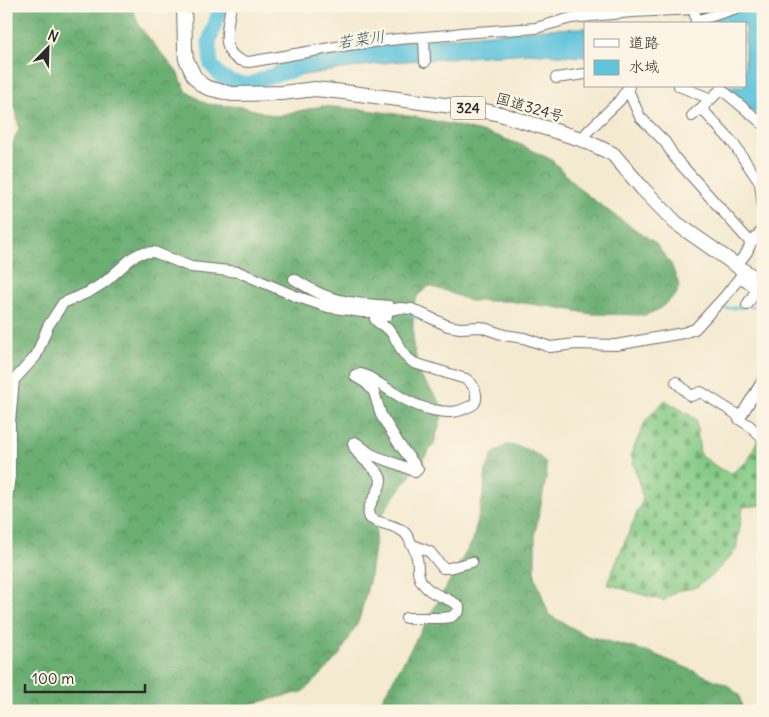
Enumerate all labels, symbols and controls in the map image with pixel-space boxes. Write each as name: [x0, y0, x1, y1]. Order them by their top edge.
north arrow: [22, 22, 72, 72]
legend: [584, 22, 746, 88]
text: N: [45, 26, 61, 46]
water label: 若菜川: [336, 26, 386, 52]
text: 道路: [629, 33, 659, 52]
text: 水域: [629, 57, 659, 76]
street label: 国道324号: [494, 88, 566, 126]
road number: 324: [450, 96, 486, 120]
scale bar: [25, 662, 145, 694]
text: 100 m: [32, 669, 74, 688]

